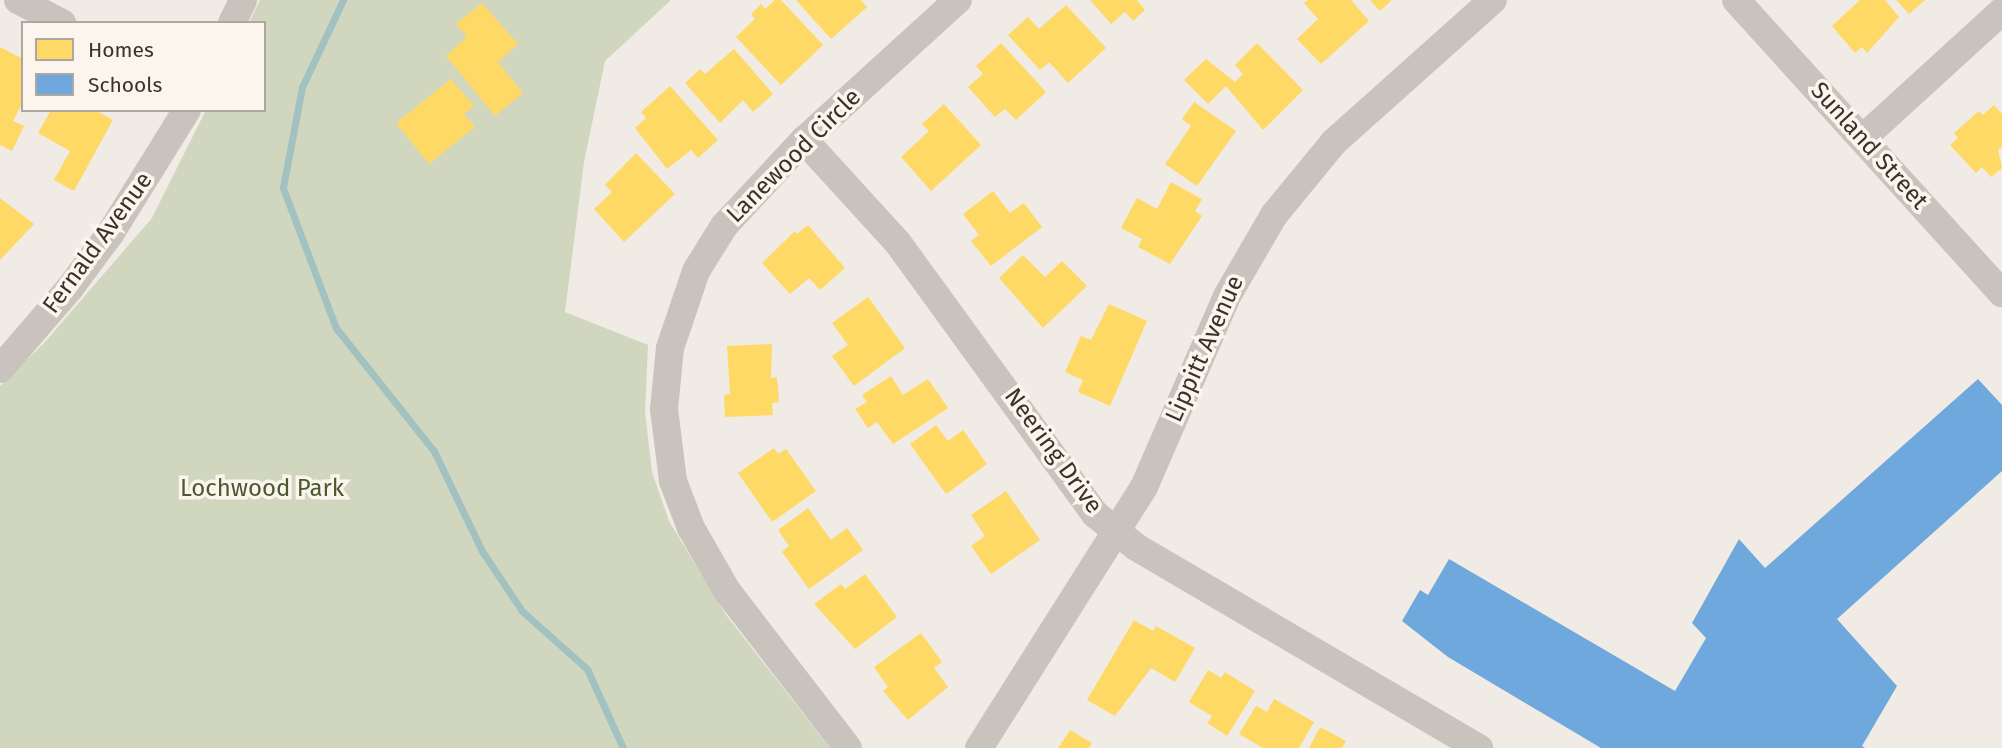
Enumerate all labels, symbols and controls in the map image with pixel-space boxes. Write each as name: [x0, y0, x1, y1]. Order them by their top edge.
legend: [21, 21, 266, 112]
text: Homes: [88, 37, 154, 63]
text: Schools: [88, 72, 162, 98]
street label: Sunland Street: [1804, 77, 1934, 215]
street label: Lanewood Circle: [721, 83, 867, 229]
street label: Fernald Avenue: [37, 167, 159, 319]
street label: Lippitt Avenue: [1160, 271, 1250, 427]
street label: Neering Drive: [998, 383, 1108, 519]
park label: Lochwood Park: [180, 475, 344, 503]

